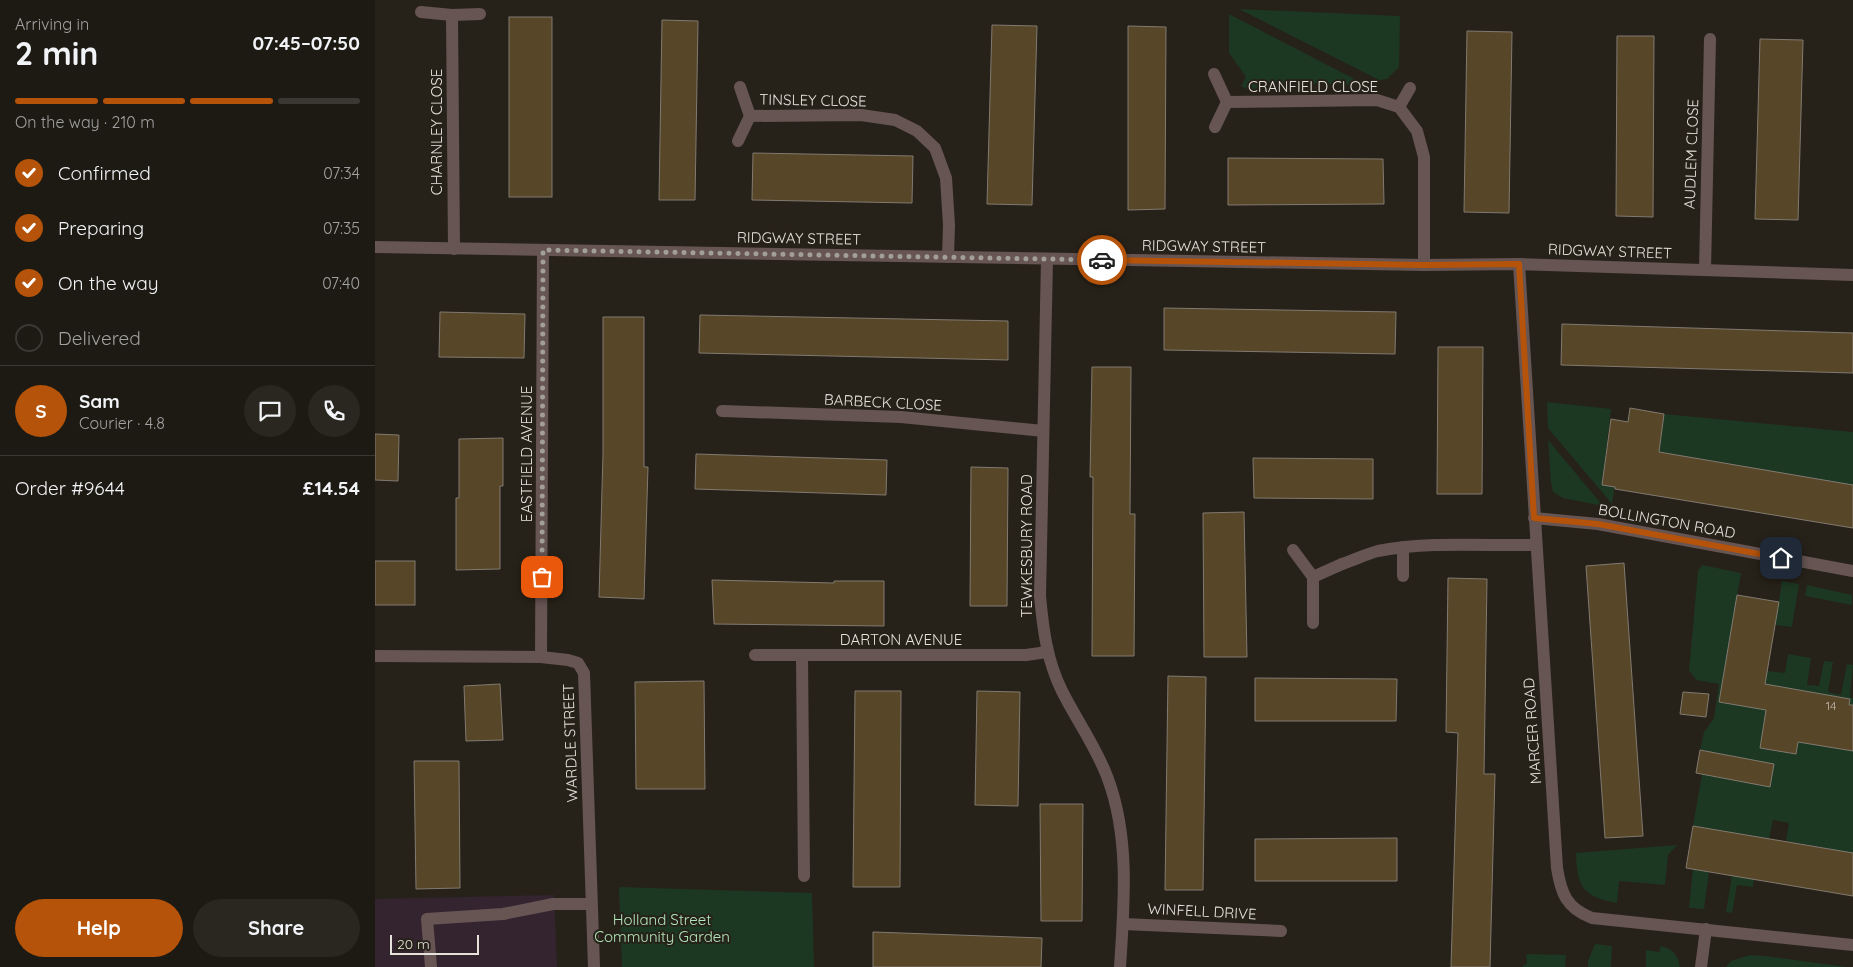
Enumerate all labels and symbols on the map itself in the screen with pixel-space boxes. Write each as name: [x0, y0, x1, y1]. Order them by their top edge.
street label: CHARNLEY CLOSE: [427, 69, 446, 195]
street label: CRANFIELD CLOSE: [1248, 77, 1378, 96]
street label: TINSLEY CLOSE: [759, 90, 867, 110]
street label: AUDLEM CLOSE: [1680, 99, 1702, 209]
street label: RIDGWAY STREET: [737, 227, 861, 249]
courier: [1077, 235, 1127, 285]
street label: RIDGWAY STREET: [1142, 235, 1266, 257]
street label: RIDGWAY STREET: [1548, 239, 1672, 263]
street label: EASTFIELD AVENUE: [517, 386, 536, 522]
street label: BARBECK CLOSE: [824, 389, 942, 415]
street label: TEWKESBURY ROAD: [1017, 474, 1036, 618]
street label: BOLLINGTON ROAD: [1597, 500, 1737, 542]
pin: [1760, 537, 1802, 579]
pin: [521, 556, 563, 598]
street label: DARTON AVENUE: [840, 630, 962, 649]
street label: MARCER ROAD: [1519, 677, 1545, 785]
street label: WARDLE STREET: [558, 683, 582, 803]
house number: 14: [1826, 698, 1836, 713]
street label: WINFELL DRIVE: [1147, 899, 1257, 923]
park label: Holland Street Community Garden: [594, 910, 730, 946]
scale bar: [390, 932, 479, 955]

